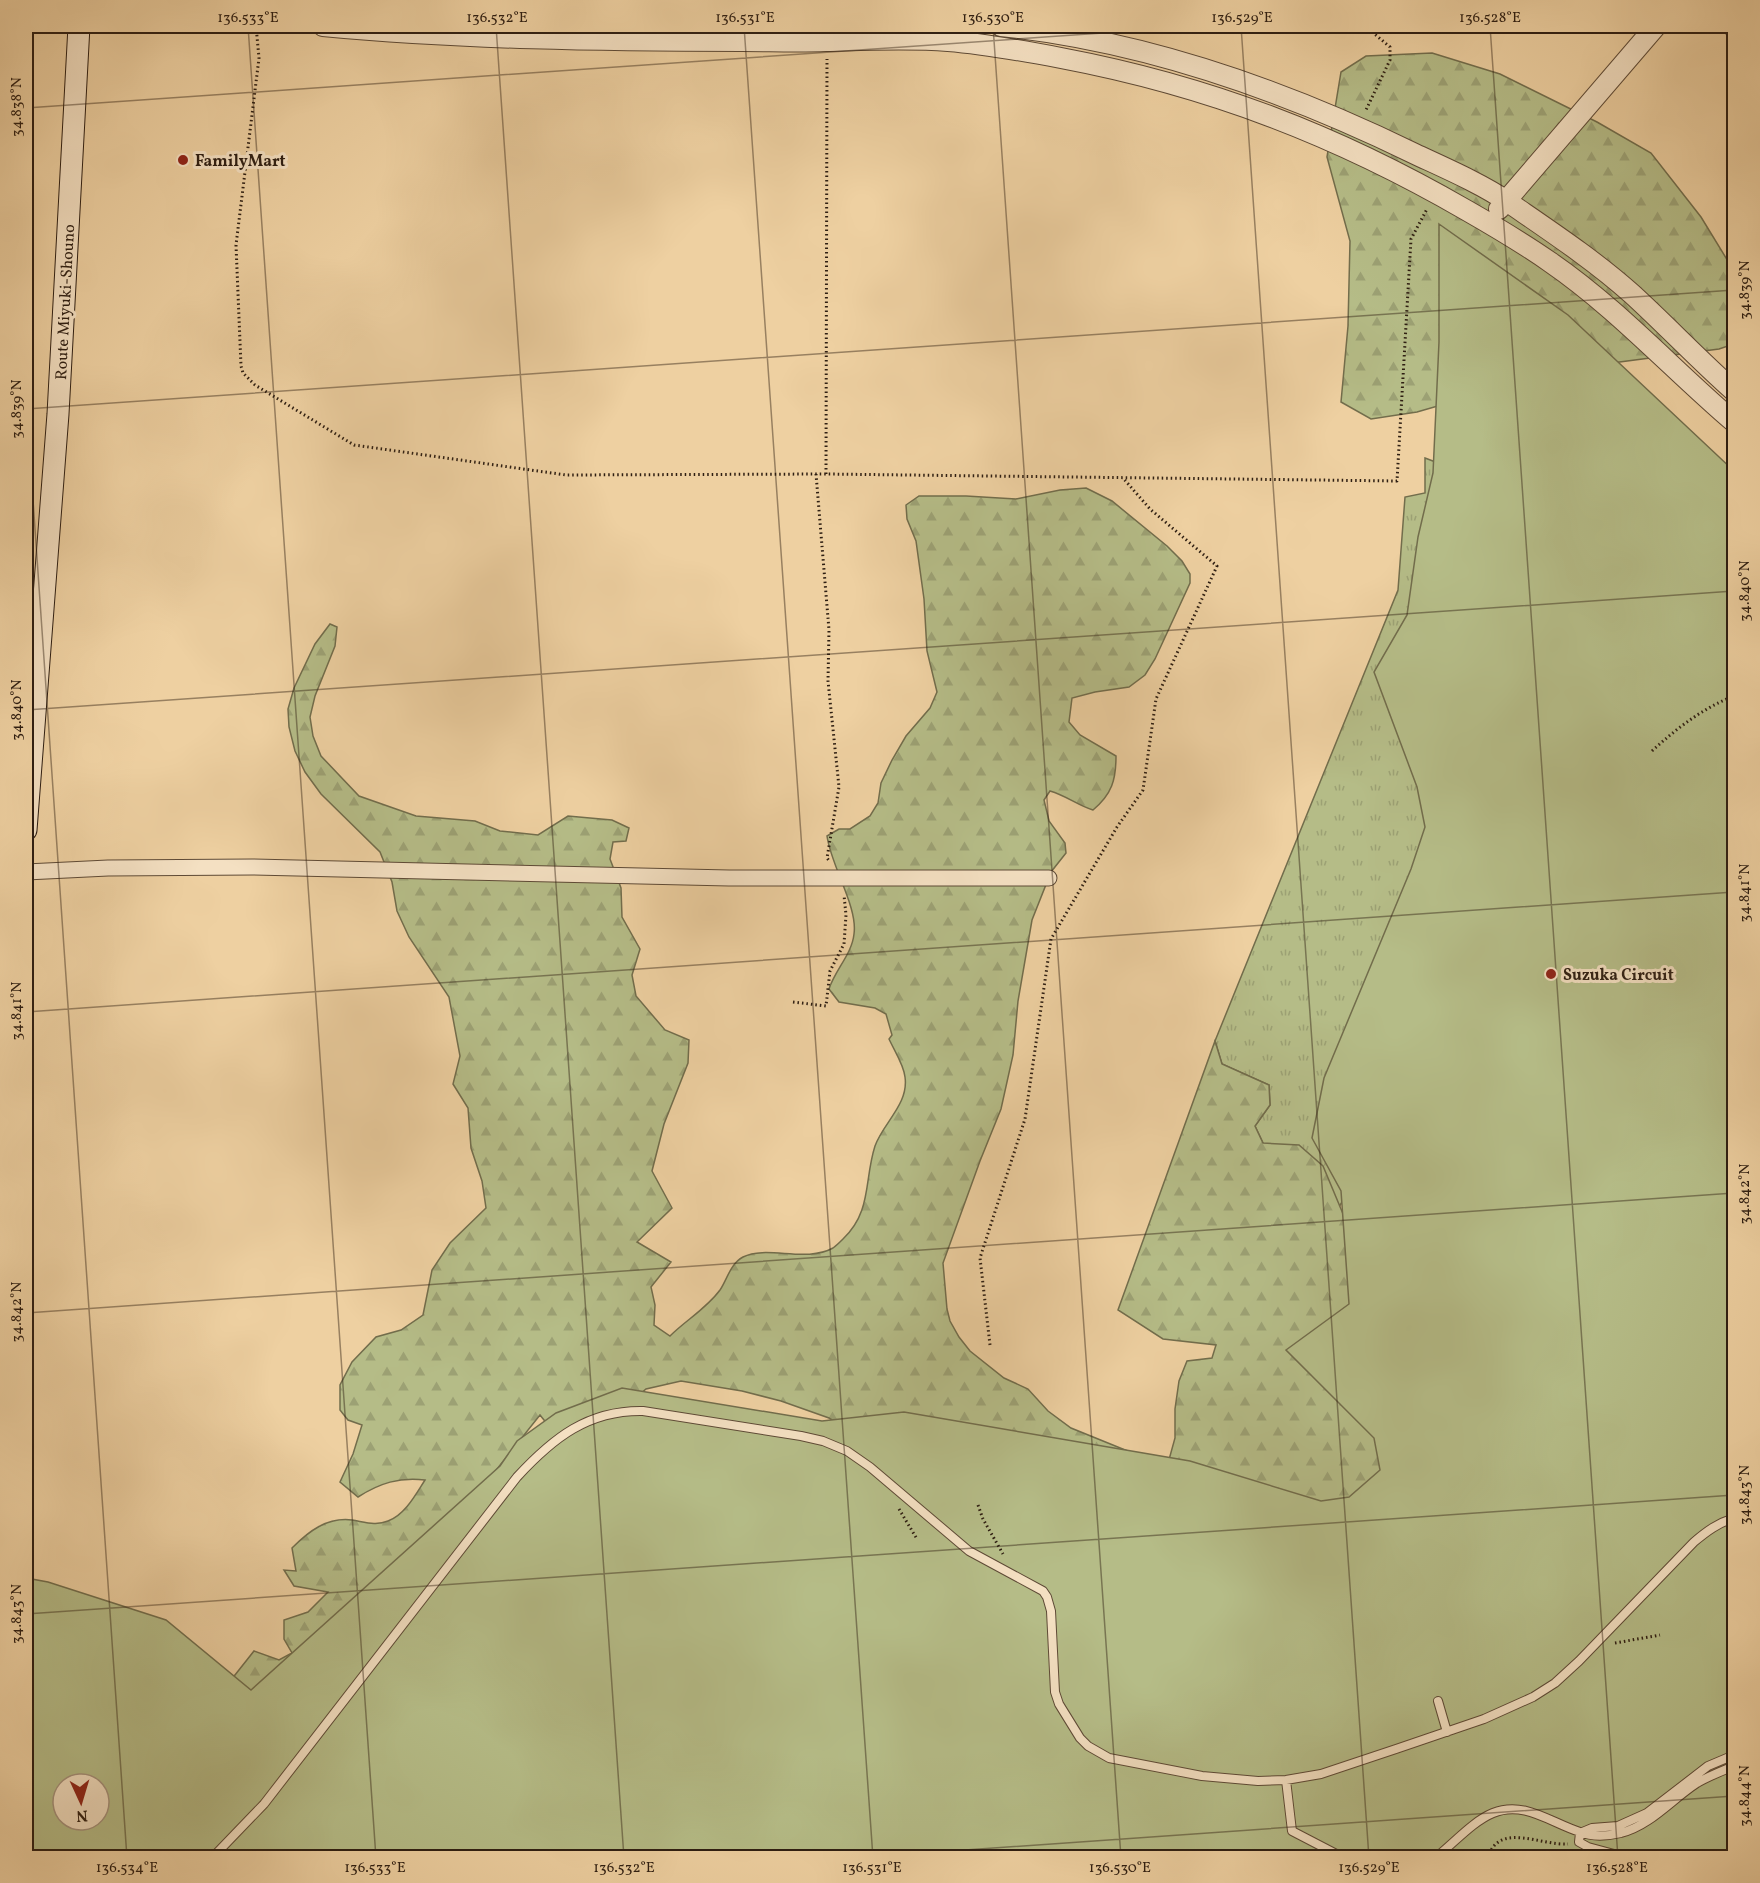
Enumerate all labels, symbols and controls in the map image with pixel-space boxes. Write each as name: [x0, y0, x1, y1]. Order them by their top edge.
text: 136.533°E: [217, 8, 279, 29]
text: 136.532°E: [466, 8, 528, 29]
text: 136.531°E: [715, 8, 775, 29]
text: 136.530°E: [962, 8, 1024, 29]
text: 136.529°E: [1211, 8, 1273, 29]
text: 136.528°E: [1459, 8, 1521, 29]
text: 34.838°N: [7, 77, 28, 137]
place label: FamilyMart: [195, 151, 286, 173]
marker: FamilyMart: [176, 153, 190, 167]
street label: Route Miyuki-Shouno: [51, 224, 81, 381]
text: 34.839°N: [1735, 260, 1756, 320]
text: 34.839°N: [7, 379, 28, 439]
text: 34.840°N: [1735, 560, 1756, 622]
text: 34.840°N: [7, 679, 28, 741]
text: 34.841°N: [1735, 864, 1756, 922]
place label: Suzuka Circuit: [1563, 965, 1674, 987]
marker: Suzuka Circuit: [1544, 967, 1558, 981]
text: 34.841°N: [7, 982, 28, 1040]
text: 34.842°N: [1735, 1164, 1756, 1224]
text: 34.842°N: [7, 1282, 28, 1342]
text: 34.843°N: [1735, 1465, 1756, 1525]
text: 34.843°N: [7, 1584, 28, 1644]
text: 34.844°N: [1735, 1765, 1756, 1827]
north arrow: [51, 1772, 111, 1832]
text: N: [75, 1804, 88, 1826]
text: 136.534°E: [96, 1858, 158, 1879]
text: 136.533°E: [344, 1858, 406, 1879]
text: 136.532°E: [593, 1858, 655, 1879]
text: 136.531°E: [842, 1858, 902, 1879]
text: 136.530°E: [1089, 1858, 1151, 1879]
text: 136.529°E: [1338, 1858, 1400, 1879]
text: 136.528°E: [1586, 1858, 1648, 1879]

